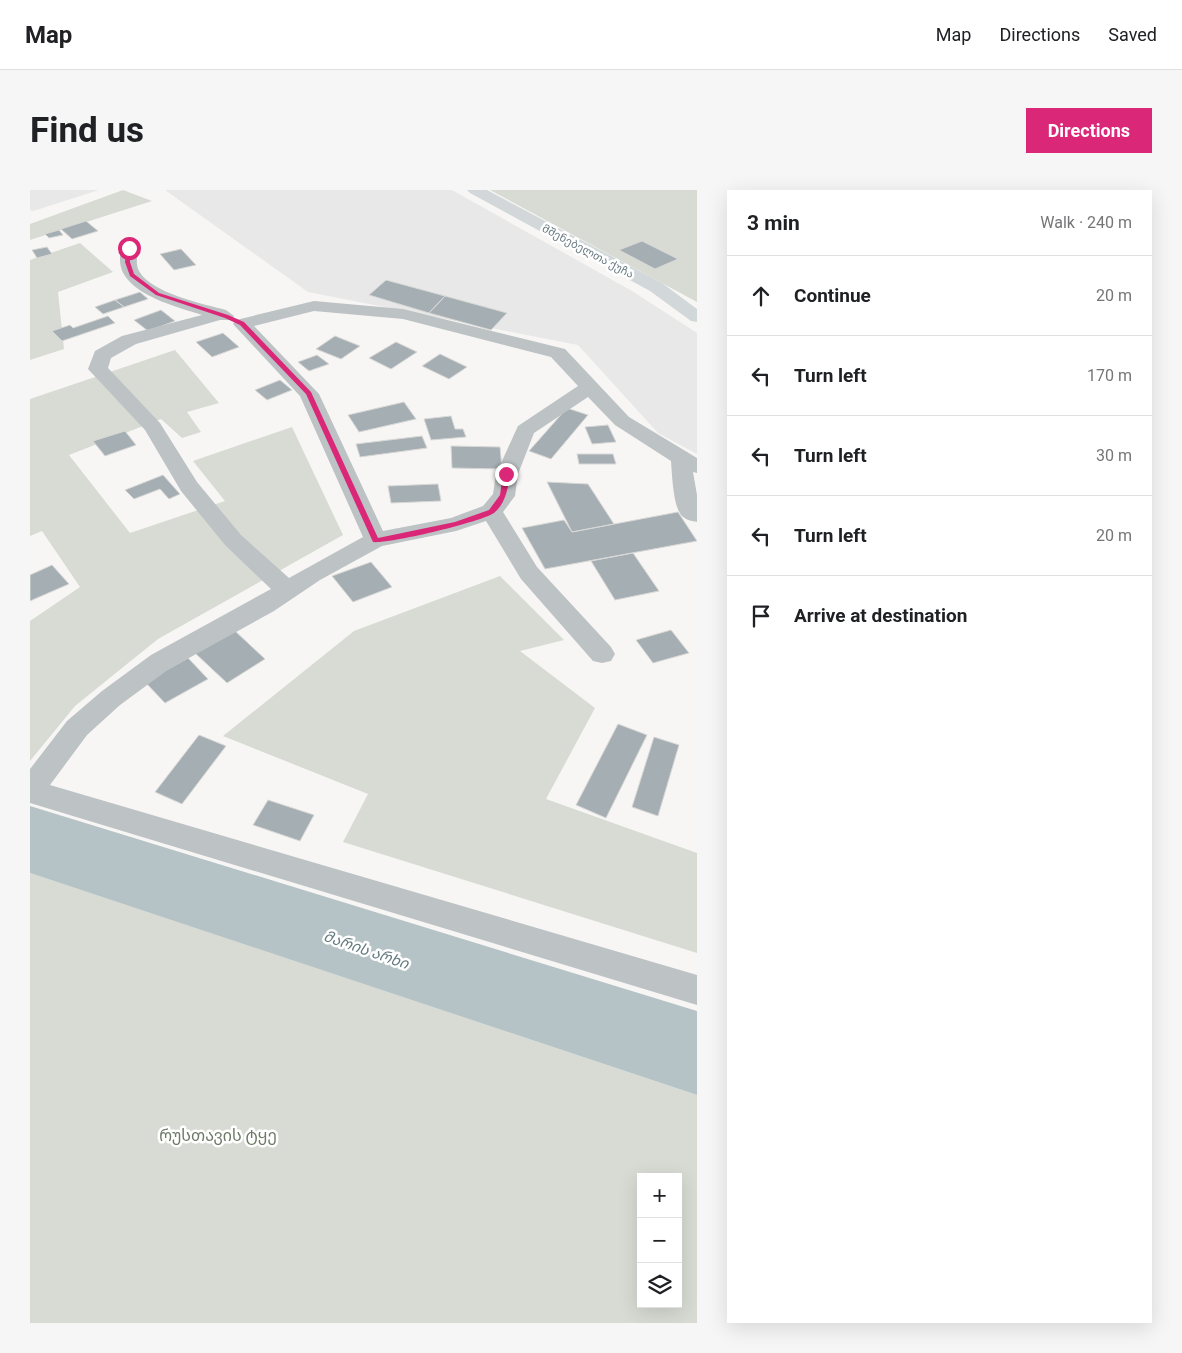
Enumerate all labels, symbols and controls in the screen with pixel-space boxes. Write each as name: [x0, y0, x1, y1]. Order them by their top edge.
text: Map: [25, 21, 72, 49]
text: Map: [936, 24, 971, 45]
text: Directions: [999, 24, 1080, 45]
text: Saved: [1108, 24, 1157, 45]
button: Directions: [1026, 108, 1152, 153]
text: Find us: [30, 110, 144, 151]
text: 3 min: [747, 211, 800, 235]
text: Walk · 240 m: [1040, 213, 1132, 232]
street label: მშენებელთა ქუჩა: [540, 222, 636, 281]
route start: [118, 237, 141, 260]
icon: ahead: [747, 282, 775, 310]
text: Continue: [794, 284, 871, 307]
text: 20 m: [1096, 286, 1132, 305]
icon: left: [747, 362, 775, 390]
text: Turn left: [794, 364, 867, 387]
text: 170 m: [1087, 366, 1132, 385]
icon: left: [747, 442, 775, 470]
text: Turn left: [794, 444, 867, 467]
text: 30 m: [1096, 446, 1132, 465]
route end: [495, 463, 518, 486]
icon: left: [747, 522, 775, 550]
text: Turn left: [794, 524, 867, 547]
text: 20 m: [1096, 526, 1132, 545]
icon: arrive: [747, 602, 775, 630]
text: Arrive at destination: [794, 604, 967, 627]
water label: მარის არხი: [321, 927, 412, 973]
park label: რუსთავის ტყე: [159, 1126, 277, 1145]
map controls: [637, 1173, 682, 1308]
button: +: [637, 1173, 682, 1218]
button: −: [637, 1218, 682, 1263]
button: layers: [637, 1263, 682, 1308]

